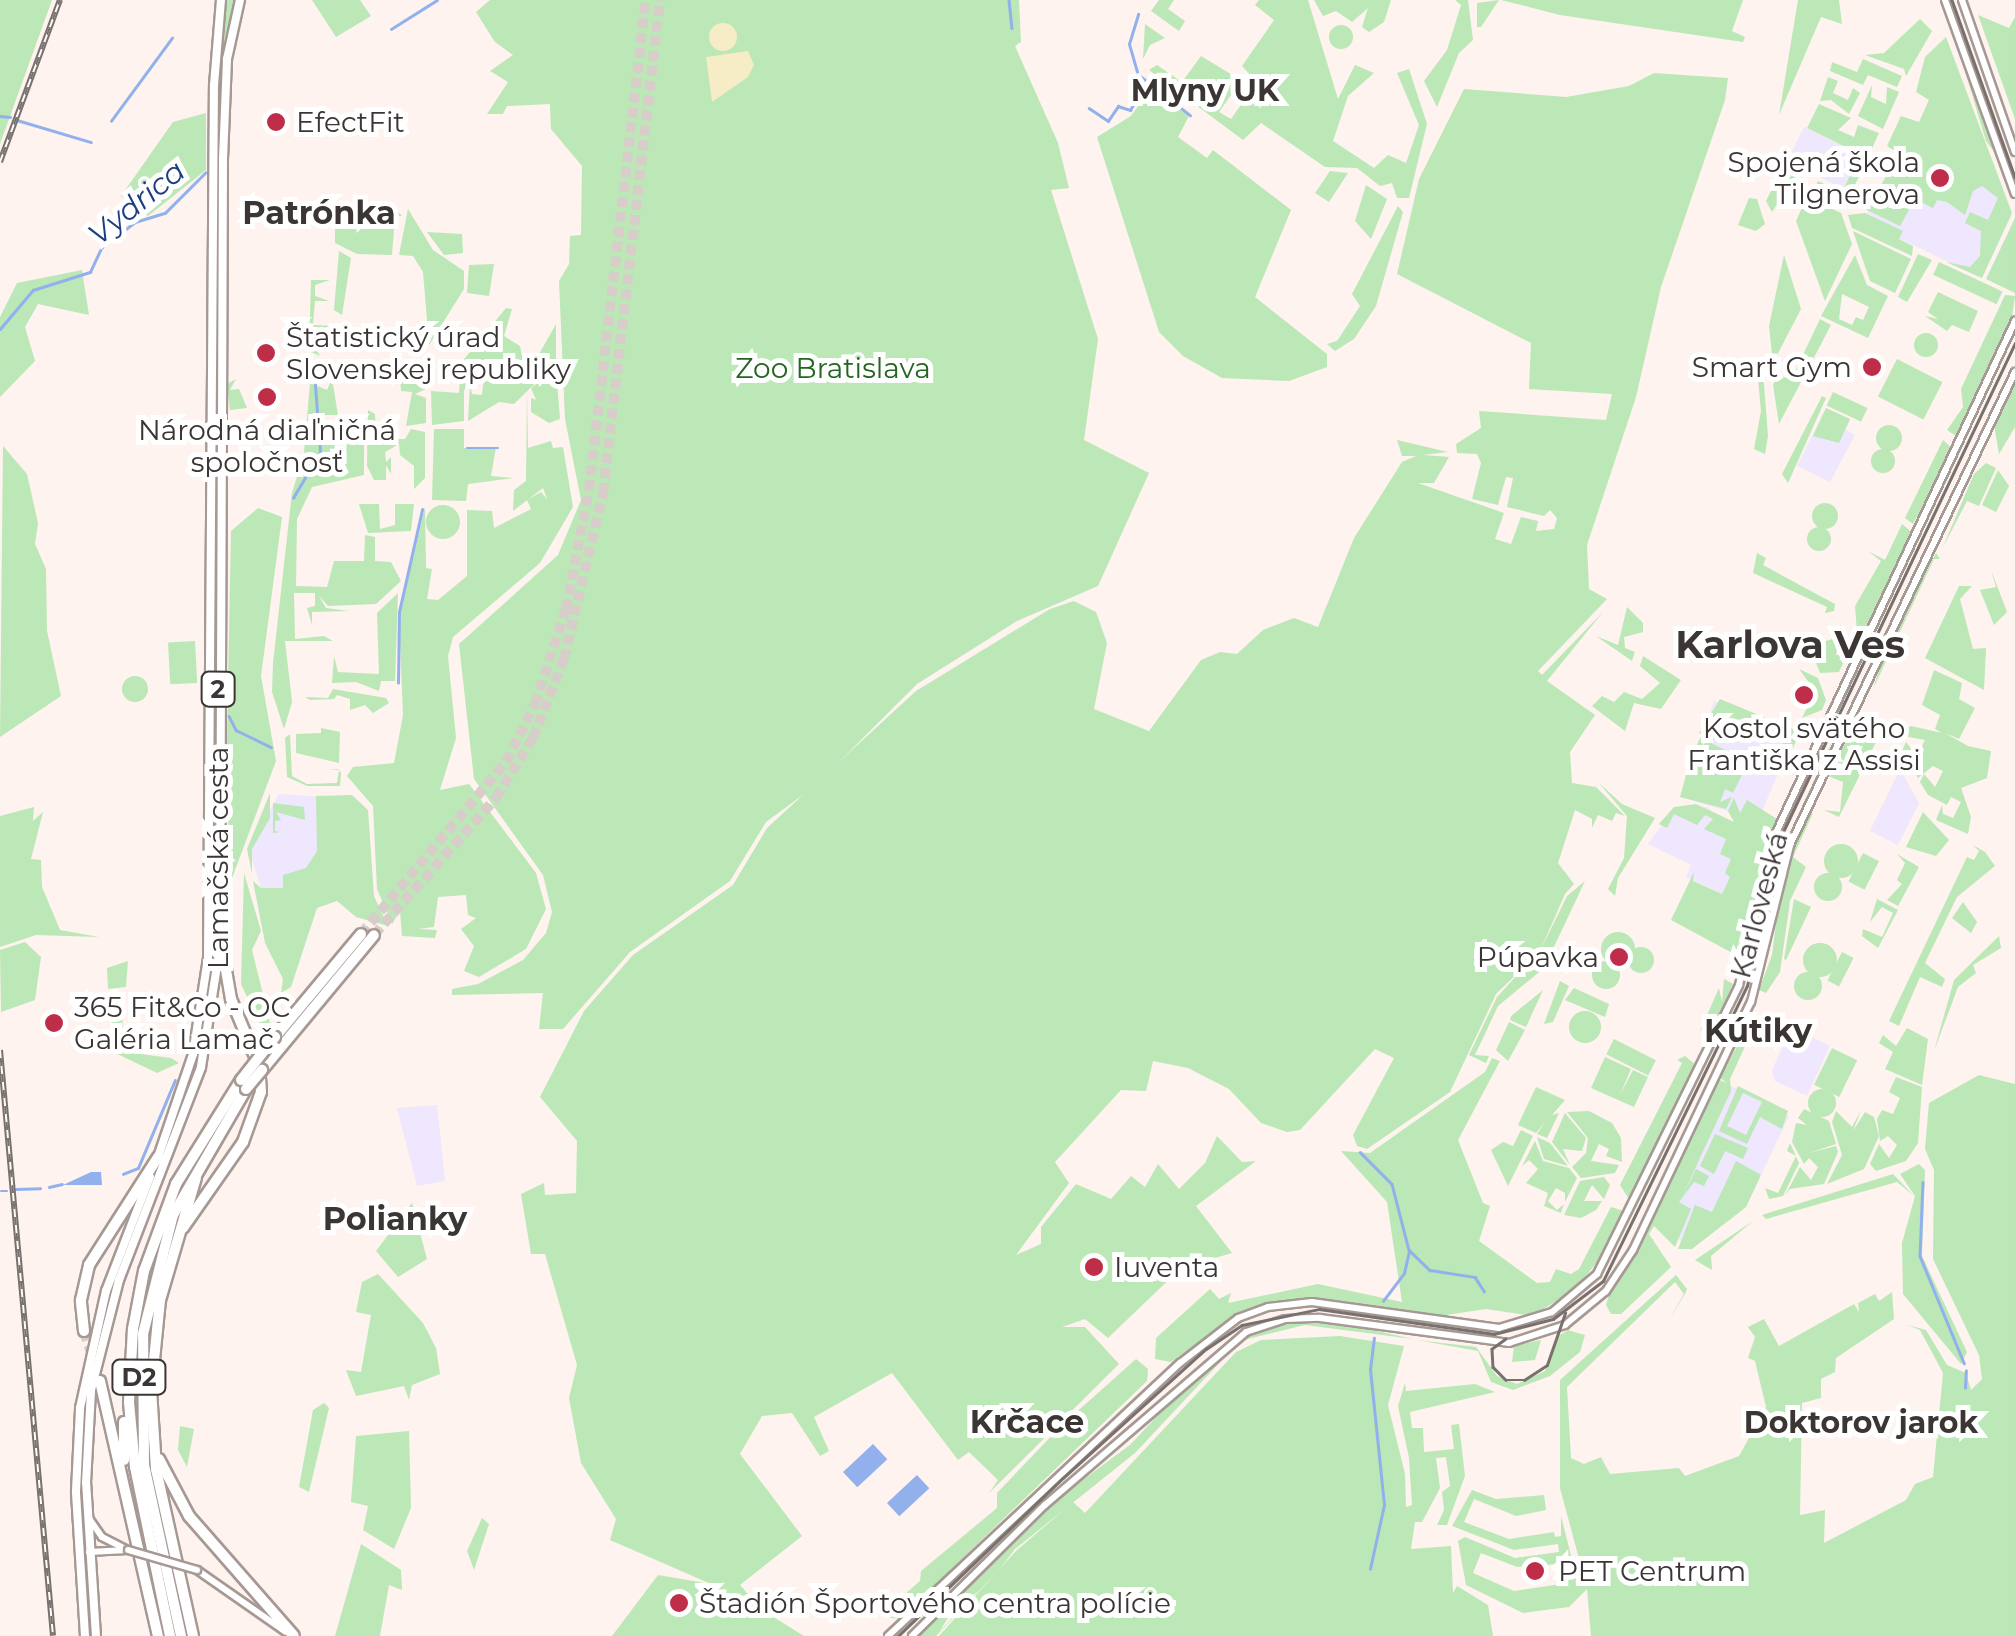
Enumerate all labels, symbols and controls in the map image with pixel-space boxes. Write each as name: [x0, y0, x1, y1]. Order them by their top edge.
district label: Mlyny UK: [1131, 73, 1279, 109]
place label: EfectFit: [296, 105, 405, 139]
marker: EfectFit: [265, 111, 287, 133]
place label: Spojená škola Tilgnerova: [1728, 145, 1920, 211]
water label: Vydrica: [81, 153, 193, 253]
marker: Spojená škola Tilgnerova: [1929, 167, 1951, 189]
district label: Patrónka: [242, 194, 396, 232]
place label: Štatistický úrad Slovenskej republiky: [286, 320, 571, 386]
marker: Štatistický úrad Slovenskej republiky: [255, 342, 277, 364]
place label: Smart Gym: [1692, 350, 1852, 384]
park label: Zoo Bratislava: [735, 351, 931, 385]
marker: Smart Gym: [1861, 356, 1883, 378]
marker: Národná diaľničná spoločnosť: [256, 386, 278, 408]
place label: Národná diaľničná spoločnosť: [138, 413, 396, 479]
district label: Karlova Ves: [1675, 622, 1905, 668]
road number: 2: [200, 669, 236, 709]
marker: Kostol svätého Františka z Assisi: [1793, 684, 1815, 706]
place label: Kostol svätého Františka z Assisi: [1687, 711, 1921, 777]
street label: Lamačská cesta: [201, 747, 235, 969]
street label: Karloveská: [1723, 828, 1795, 982]
place label: Púpavka: [1477, 940, 1599, 974]
marker: Púpavka: [1608, 946, 1630, 968]
place label: 365 Fit&Co - OC Galéria Lamač: [74, 990, 290, 1056]
marker: 365 Fit&Co - OC Galéria Lamač: [43, 1012, 65, 1034]
district label: Kútiky: [1704, 1012, 1812, 1050]
district label: Polianky: [323, 1200, 467, 1238]
place label: Iuventa: [1114, 1250, 1219, 1284]
marker: Iuventa: [1083, 1256, 1105, 1278]
road number: D2: [109, 1357, 169, 1397]
district label: Krčace: [970, 1403, 1084, 1441]
district label: Doktorov jarok: [1744, 1405, 1978, 1441]
place label: PET Centrum: [1558, 1554, 1746, 1588]
marker: PET Centrum: [1522, 1558, 1548, 1584]
place label: Štadión Športového centra polície: [699, 1586, 1171, 1620]
marker: Štadión Športového centra polície: [668, 1592, 690, 1614]

